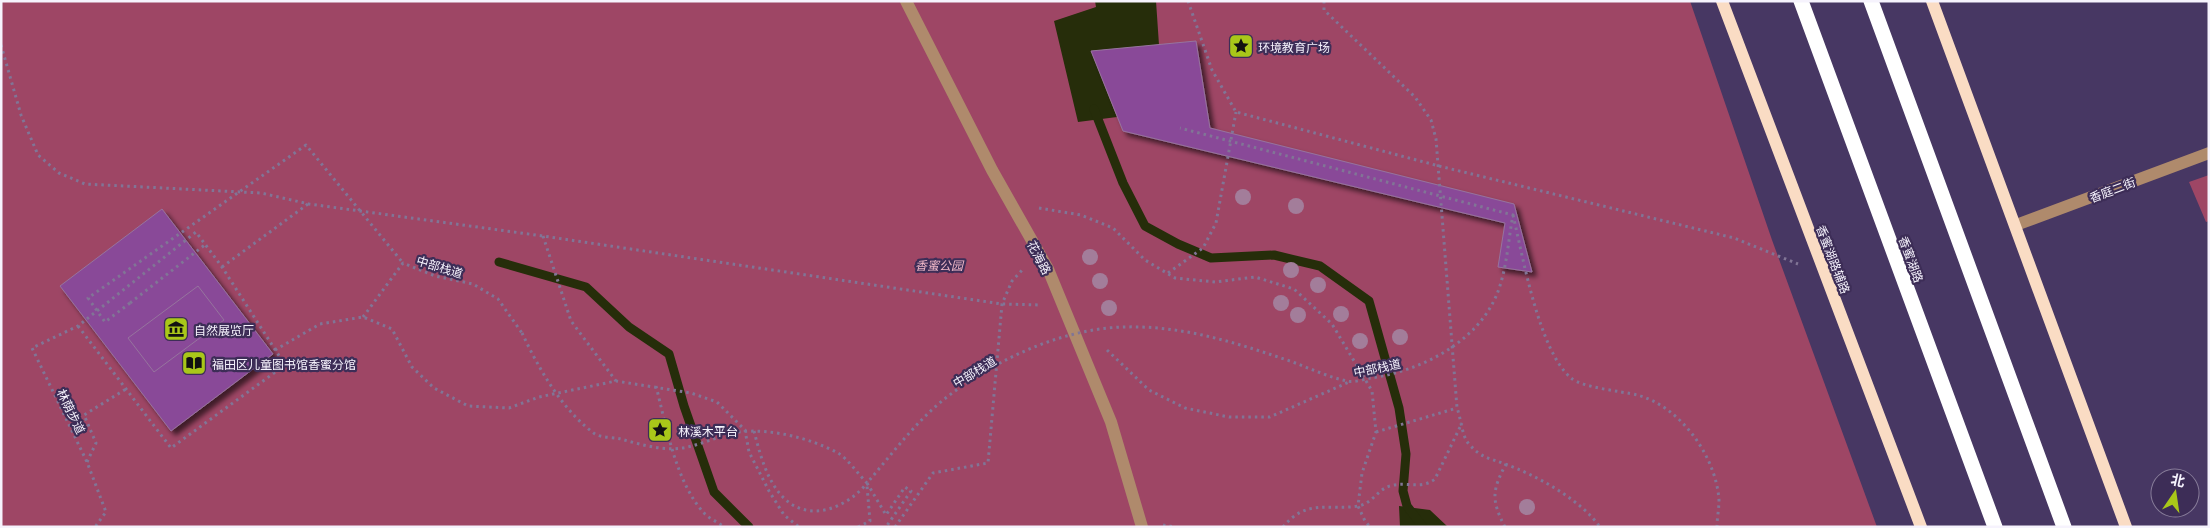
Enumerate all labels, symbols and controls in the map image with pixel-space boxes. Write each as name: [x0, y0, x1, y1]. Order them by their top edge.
place icon: 环境教育广场: [1228, 33, 1254, 59]
place label: 环境教育广场: [1258, 38, 1330, 55]
street label: 香庭二街: [2087, 172, 2137, 206]
street label: 香蜜湖路辅路: [1813, 222, 1855, 296]
street label: 香蜜湖路: [1896, 234, 1928, 284]
street label: 花海路: [1024, 237, 1056, 277]
street label: 中部栈道: [415, 251, 465, 281]
park label: 香蜜公园: [915, 256, 965, 273]
museum icon: 自然展览厅: [163, 316, 189, 342]
place label: 自然展览厅: [194, 321, 254, 338]
library icon: 福田区儿童图书馆香蜜分馆: [181, 350, 207, 376]
street label: 中部栈道: [949, 351, 999, 391]
street label: 中部栈道: [1352, 354, 1402, 380]
place label: 福田区儿童图书馆香蜜分馆: [212, 355, 356, 372]
street label: 林荫步道: [54, 386, 90, 436]
place icon: 林溪木平台: [647, 417, 673, 443]
place label: 林溪木平台: [678, 422, 738, 439]
north arrow: [2150, 468, 2200, 518]
text: 北: [2169, 468, 2187, 491]

